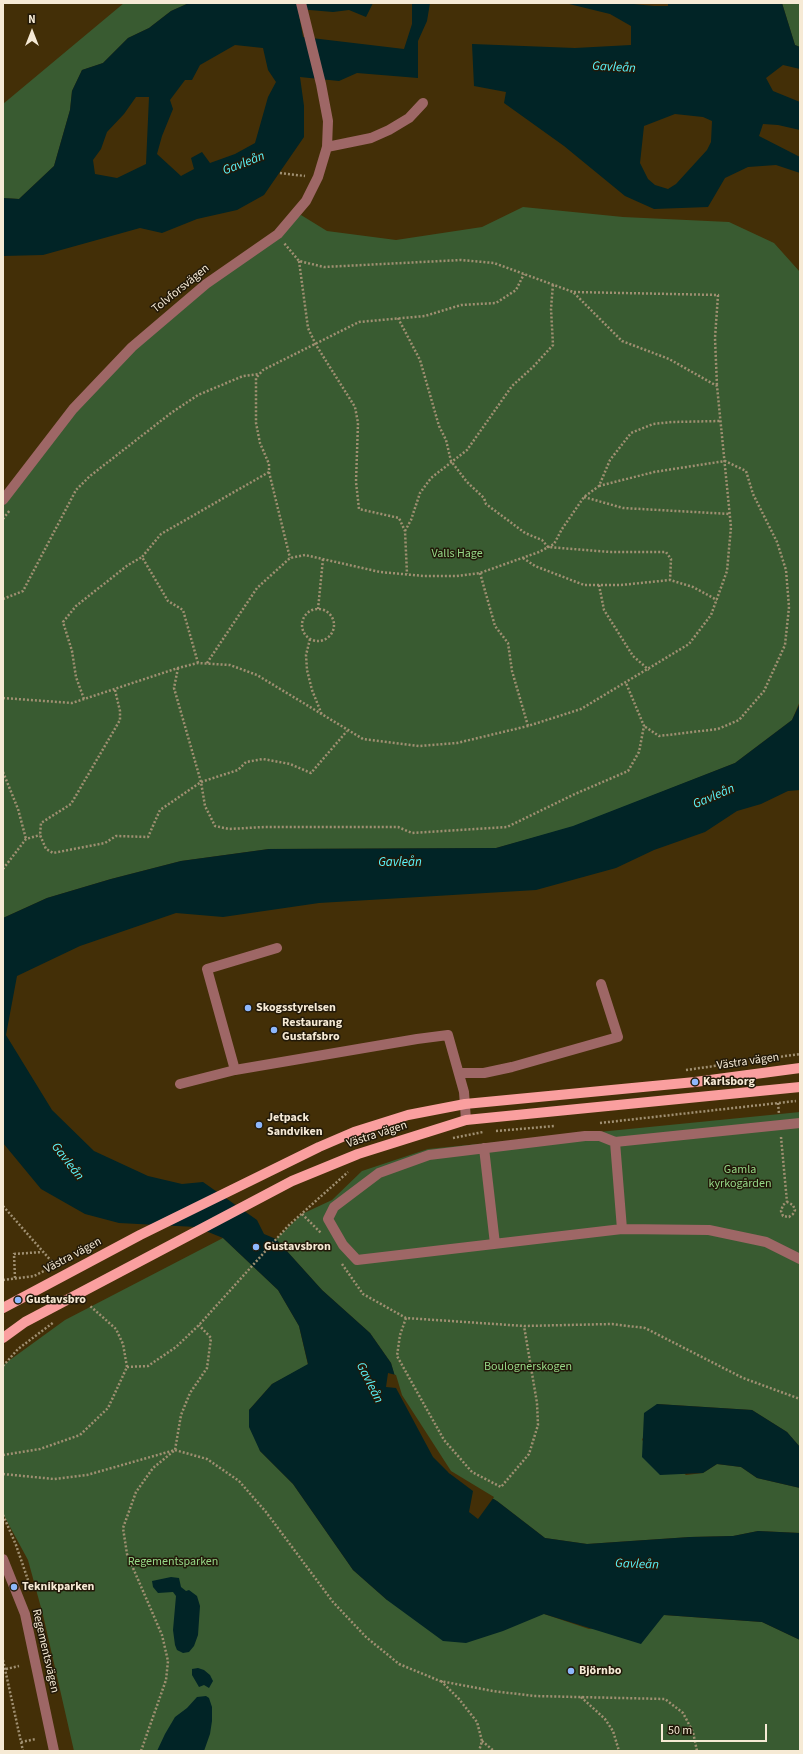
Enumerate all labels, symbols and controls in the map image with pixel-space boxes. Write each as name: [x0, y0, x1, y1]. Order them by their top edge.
north arrow: [12, 12, 52, 52]
text: N: [28, 12, 36, 27]
water label: Gavleån: [592, 59, 636, 77]
water label: Gavleån: [221, 149, 267, 179]
street label: Tolvforsvägen: [149, 261, 213, 317]
park label: Valls Hage: [431, 547, 483, 561]
water label: Gavleån: [691, 781, 737, 813]
water label: Gavleån: [378, 855, 422, 871]
place label: Skogsstyrelsen: [256, 1001, 336, 1015]
marker: Skogsstyrelsen: [243, 1003, 253, 1013]
place label: Restaurang Gustafsbro: [282, 1016, 342, 1044]
marker: Restaurang Gustafsbro: [269, 1025, 279, 1035]
street label: Västra vägen: [716, 1050, 780, 1074]
place label: Karlsborg: [703, 1075, 755, 1089]
marker: Karlsborg: [690, 1077, 700, 1087]
place label: Jetpack Sandviken: [267, 1111, 323, 1139]
street label: Västra vägen: [345, 1118, 409, 1152]
marker: Jetpack Sandviken: [254, 1120, 264, 1130]
water label: Gavleån: [47, 1140, 87, 1184]
park label: Gamla kyrkogården: [708, 1163, 772, 1191]
street label: Västra vägen: [42, 1235, 104, 1277]
place label: Gustavsbron: [264, 1240, 331, 1254]
marker: Gustavsbron: [251, 1242, 261, 1252]
place label: Gustavsbro: [26, 1293, 86, 1307]
marker: Gustavsbro: [13, 1295, 23, 1305]
water label: Gavleån: [352, 1360, 386, 1406]
park label: Boulognerskogen: [484, 1360, 572, 1374]
park label: Regementsparken: [128, 1555, 218, 1569]
water label: Gavleån: [615, 1556, 659, 1574]
place label: Teknikparken: [22, 1580, 94, 1594]
marker: Teknikparken: [9, 1582, 19, 1592]
street label: Regementsvägen: [28, 1608, 62, 1694]
place label: Björnbo: [579, 1664, 621, 1678]
marker: Björnbo: [566, 1666, 576, 1676]
scale bar: [663, 1716, 769, 1742]
text: 50 m: [668, 1722, 692, 1739]

